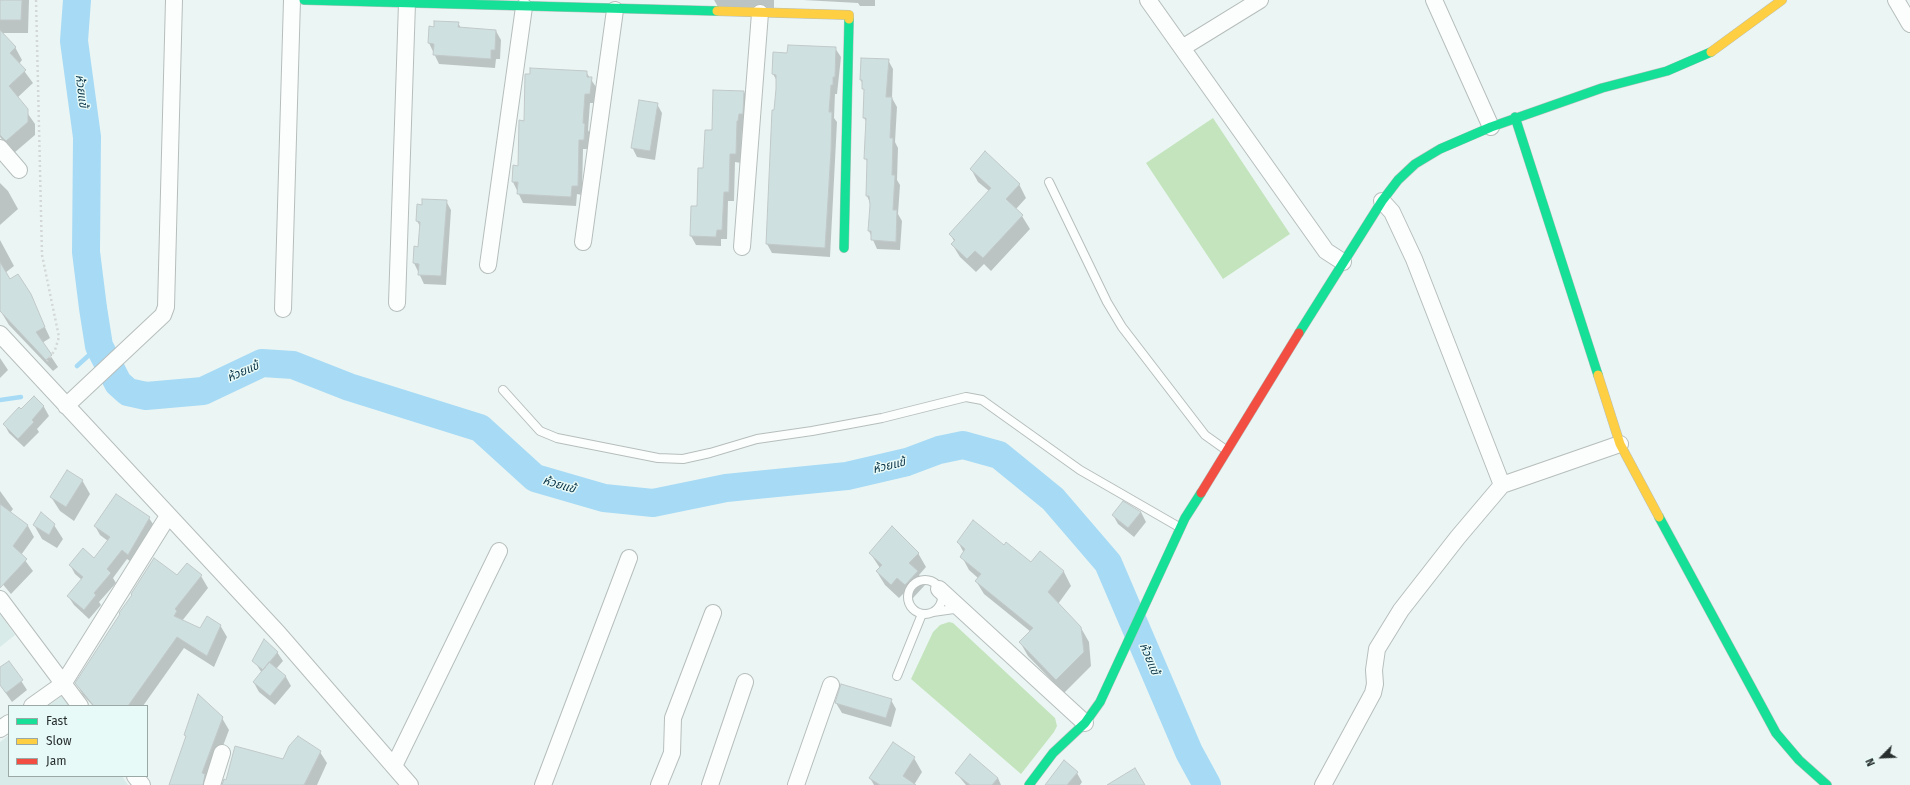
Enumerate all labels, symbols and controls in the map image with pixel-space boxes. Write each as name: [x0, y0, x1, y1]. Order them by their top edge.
water label: ห้วยแข้: [72, 74, 90, 108]
water label: ห้วยแข้: [225, 359, 261, 385]
water label: ห้วยแข้: [871, 455, 907, 477]
water label: ห้วยแข้: [541, 473, 577, 497]
water label: ห้วยแข้: [1136, 641, 1162, 677]
legend: [8, 705, 148, 777]
text: Fast: [46, 714, 68, 728]
text: Slow: [46, 734, 72, 748]
north arrow: [1862, 737, 1902, 777]
text: Jam: [46, 754, 66, 768]
text: N: [1863, 756, 1878, 768]

